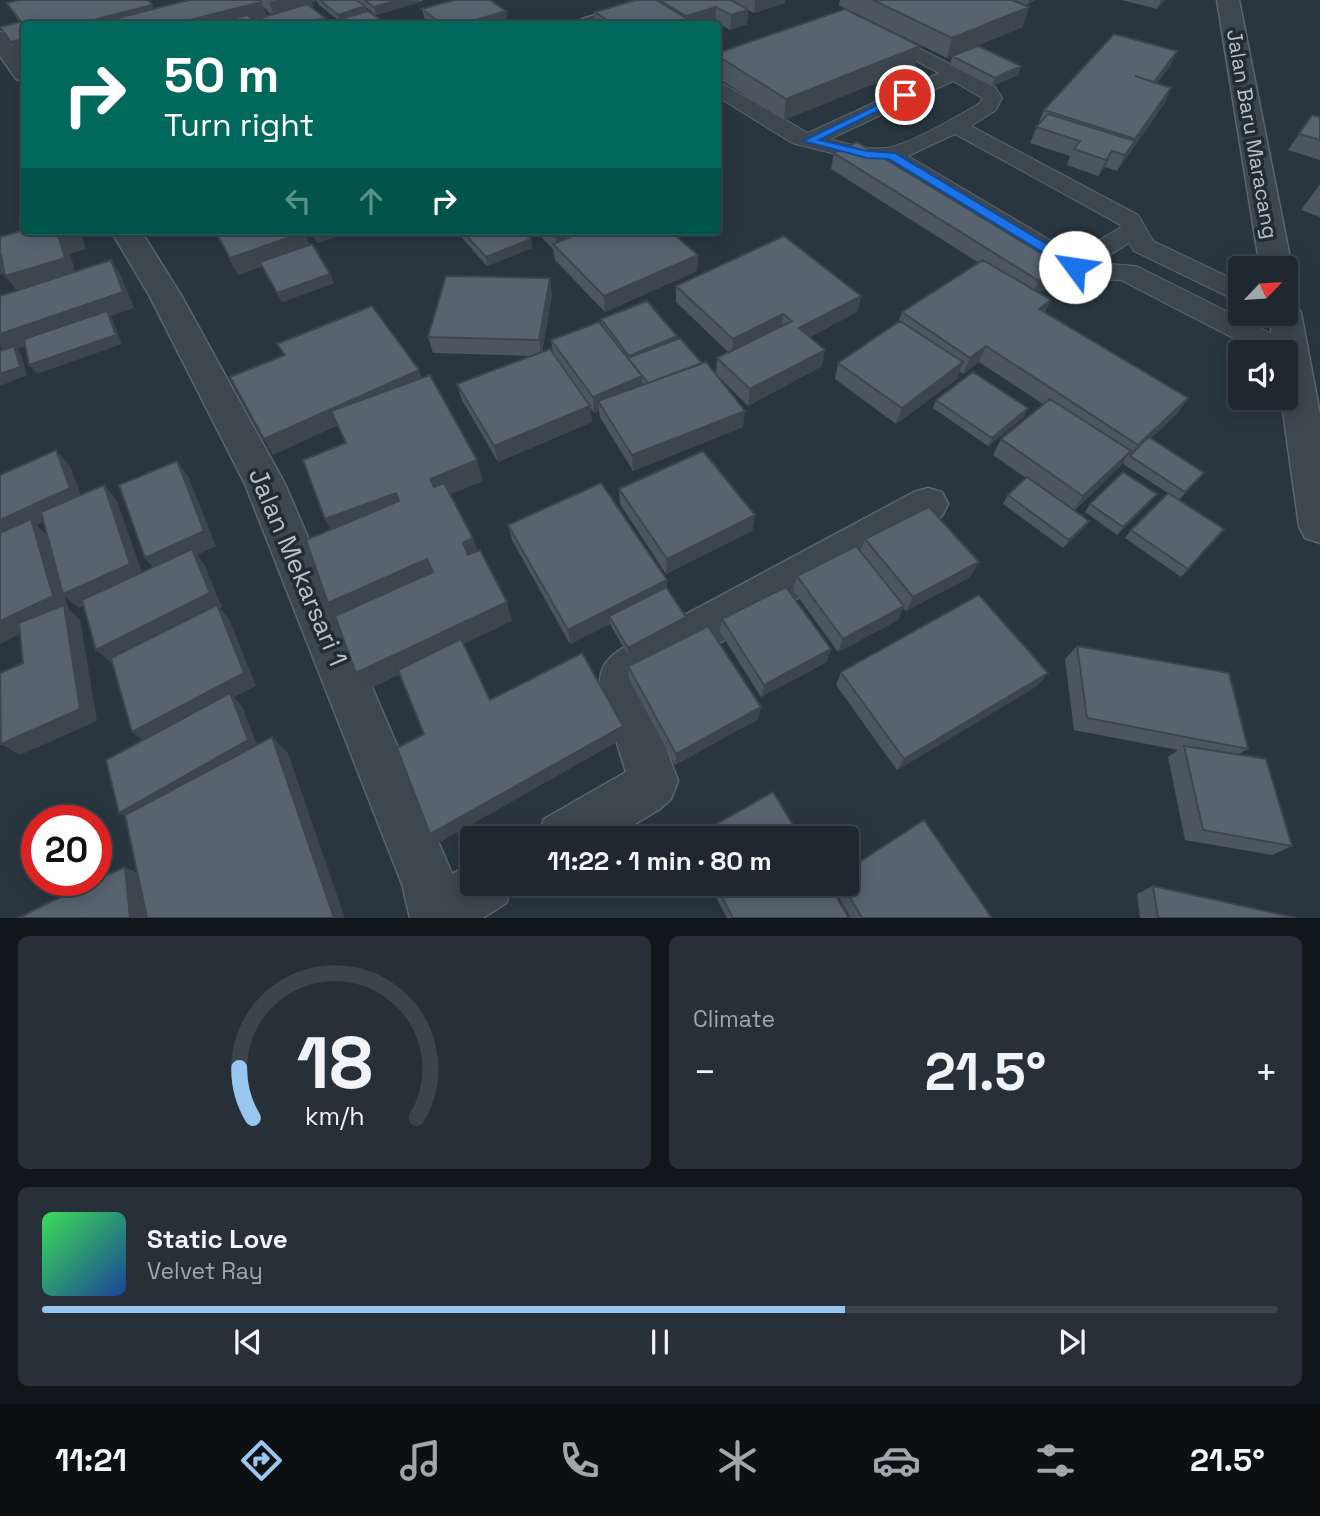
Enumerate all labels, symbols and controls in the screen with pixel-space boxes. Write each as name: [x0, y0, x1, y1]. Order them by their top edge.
street label: Jalan Baru Maracang: [1221, 27, 1284, 241]
text: 50 m: [164, 44, 279, 106]
icon: right: [49, 49, 140, 140]
pin: [875, 65, 935, 125]
icon: arrive: [886, 76, 924, 114]
text: Turn right: [164, 105, 314, 145]
icon: left: [279, 182, 317, 220]
icon: ahead: [352, 182, 390, 220]
icon: right: [425, 182, 463, 220]
position arrow: [1038, 230, 1112, 304]
north arrow: [1228, 256, 1298, 326]
map controls: [1228, 256, 1298, 410]
button: sound: [1228, 340, 1298, 410]
street label: Jalan Mekarsari 1: [241, 463, 355, 671]
speed limit sign: 20: [21, 805, 112, 896]
text: 11:22 · 1 min · 80 m: [547, 844, 772, 878]
text: Climate: [693, 1004, 775, 1034]
text: 18: [296, 1017, 373, 1110]
text: 21.5°: [925, 1039, 1046, 1105]
text: −: [693, 1048, 717, 1096]
text: +: [1254, 1048, 1278, 1096]
text: km/h: [305, 1100, 364, 1132]
text: Static Love: [147, 1222, 288, 1256]
text: Velvet Ray: [147, 1256, 263, 1286]
icon: previous: [229, 1323, 267, 1361]
icon: pause: [641, 1323, 679, 1361]
icon: next: [1053, 1323, 1091, 1361]
icon: directions: [237, 1436, 286, 1485]
icon: music: [396, 1436, 445, 1485]
icon: phone: [555, 1436, 604, 1485]
icon: climate: [713, 1436, 762, 1485]
icon: car: [872, 1436, 921, 1485]
icon: filters: [1031, 1436, 1080, 1485]
text: 11:21: [55, 1440, 127, 1480]
text: 21.5°: [1190, 1440, 1265, 1480]

